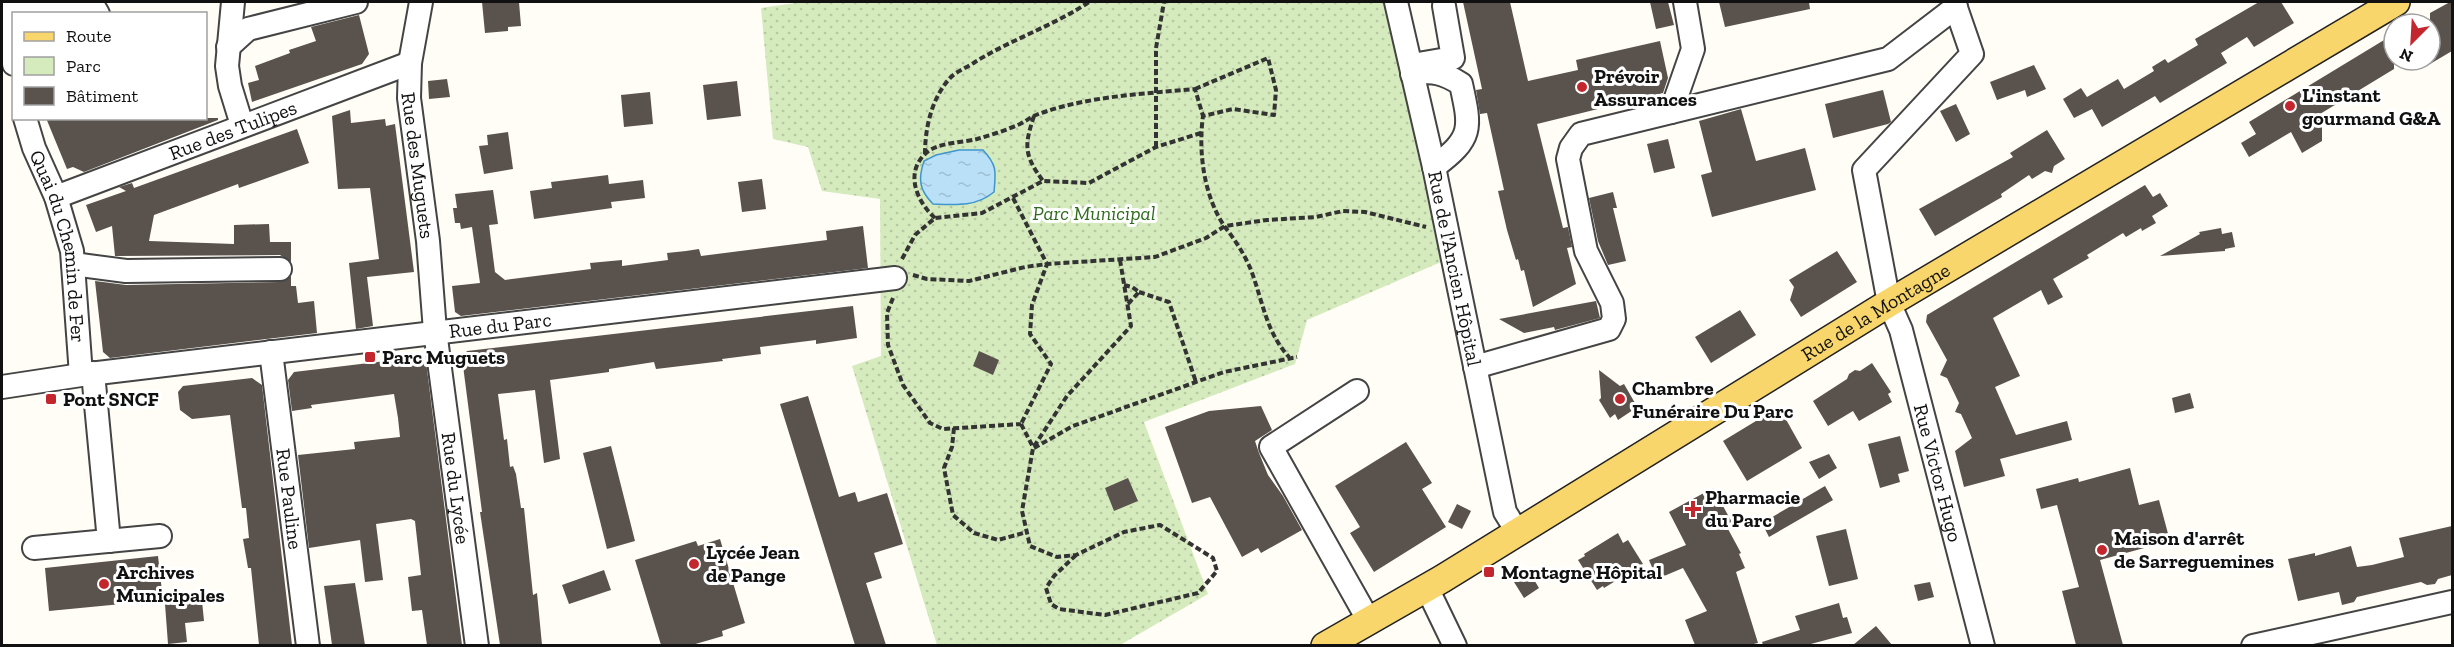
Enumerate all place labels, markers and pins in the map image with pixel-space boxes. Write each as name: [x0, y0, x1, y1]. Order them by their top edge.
place label: Prévoir Assurances: [1594, 64, 1697, 111]
marker: Prévoir Assurances: [1575, 80, 1589, 94]
place label: L'instant gourmand G&A: [2302, 83, 2441, 130]
marker: L'instant gourmand G&A: [2283, 99, 2297, 113]
place label: Parc Muguets: [382, 345, 505, 369]
marker: Parc Muguets: [363, 350, 377, 364]
place label: Chambre Funéraire Du Parc: [1632, 376, 1794, 423]
place label: Pont SNCF: [63, 387, 159, 411]
marker: Pont SNCF: [44, 392, 58, 406]
marker: Chambre Funéraire Du Parc: [1613, 392, 1627, 406]
place label: Pharmacie du Parc: [1705, 485, 1801, 532]
marker: Pharmacie du Parc: [1686, 502, 1700, 516]
place label: Maison d'arrêt de Sarreguemines: [2114, 526, 2274, 573]
place label: Lycée Jean de Pange: [706, 540, 800, 587]
marker: Maison d'arrêt de Sarreguemines: [2095, 543, 2109, 557]
marker: Lycée Jean de Pange: [687, 557, 701, 571]
place label: Archives Municipales: [116, 560, 225, 607]
place label: Montagne Hôpital: [1501, 560, 1662, 584]
marker: Montagne Hôpital: [1482, 565, 1496, 579]
marker: Archives Municipales: [97, 577, 111, 591]

